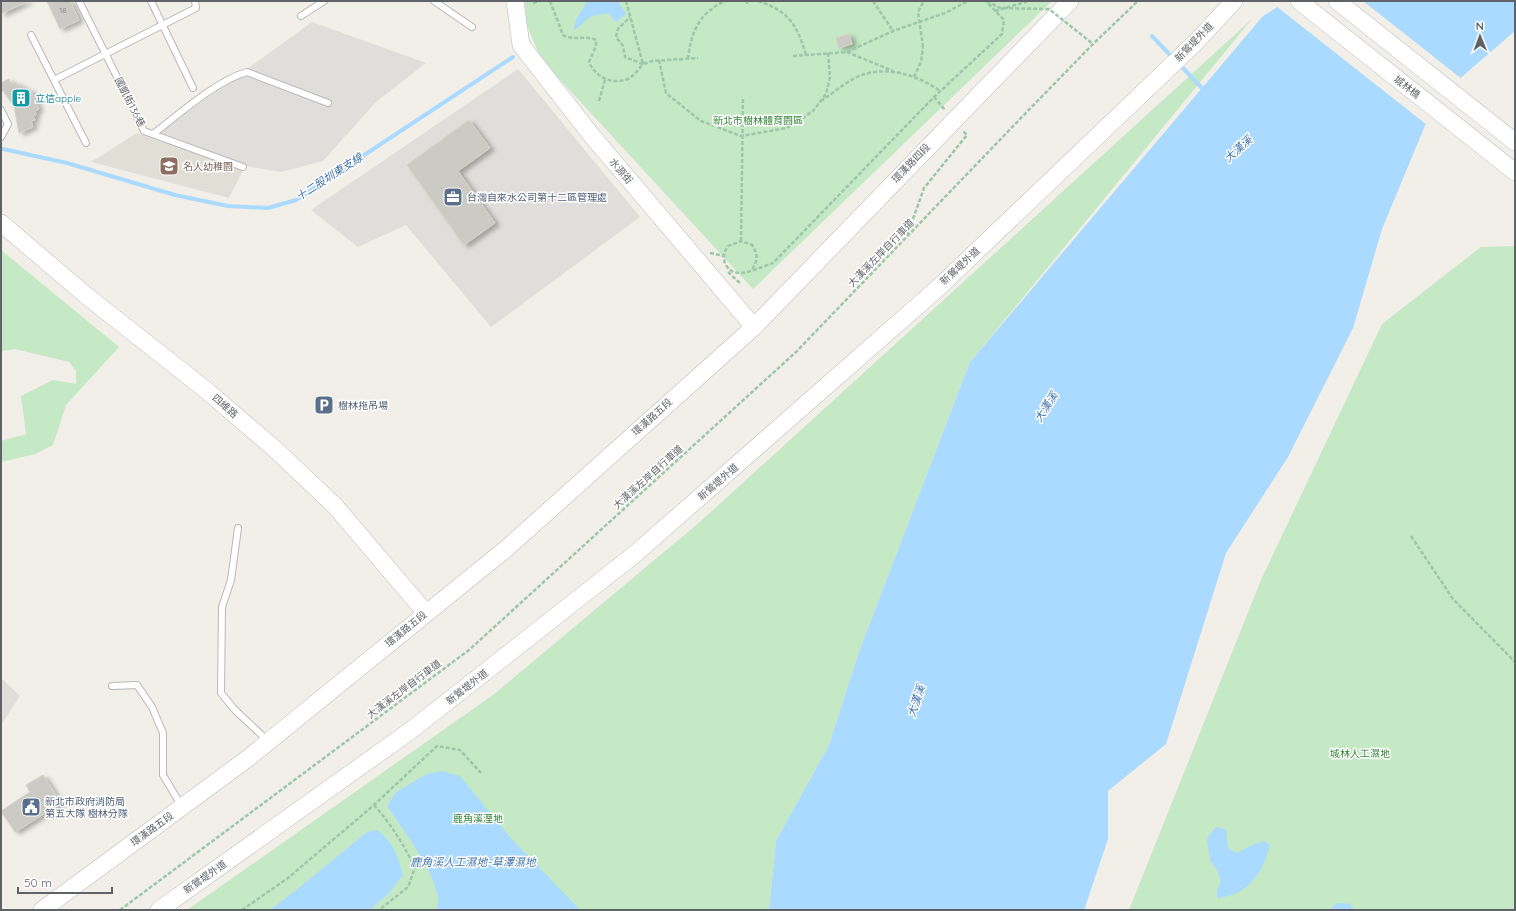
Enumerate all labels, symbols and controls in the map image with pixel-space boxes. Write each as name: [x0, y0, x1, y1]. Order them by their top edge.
house number: 18: [59, 5, 67, 15]
north arrow: [1460, 16, 1500, 56]
text: N: [1476, 19, 1484, 33]
street label: 新鶯堤外道: [1172, 20, 1216, 64]
street label: 城林橋: [1391, 73, 1423, 101]
street label: 國凱街136巷: [112, 75, 148, 129]
building icon: 立信apple: [10, 87, 32, 109]
place label: 立信apple: [35, 92, 81, 105]
park label: 新北市樹林體育園區: [713, 114, 803, 127]
water label: 大漢溪: [1221, 131, 1256, 165]
street label: 環漢路四段: [889, 141, 933, 185]
water label: 十二股圳東支線: [293, 149, 367, 204]
school or university icon: 名人幼稚園: [158, 155, 180, 177]
street label: 水源街: [606, 155, 636, 187]
place label: 名人幼稚園: [183, 160, 233, 173]
office icon: 台灣自來水公司第十二區管理處: [442, 186, 464, 208]
place label: 台灣自來水公司第十二區管理處: [467, 191, 607, 204]
street label: 大漢溪左岸自行車道: [845, 216, 917, 290]
street label: 新鶯堤外道: [937, 244, 983, 288]
water label: 大漢溪: [1031, 388, 1062, 425]
street label: 四維路: [209, 391, 241, 421]
parking icon: 樹林拖吊場: [313, 394, 335, 416]
street label: 環漢路五段: [629, 395, 675, 439]
place label: 樹林拖吊場: [338, 399, 388, 412]
street label: 大漢溪左岸自行車道: [610, 442, 686, 512]
street label: 新鶯堤外道: [695, 461, 741, 503]
street label: 環漢路五段: [382, 608, 430, 650]
street label: 大漢溪左岸自行車道: [364, 657, 444, 721]
street label: 新鶯堤外道: [443, 666, 491, 708]
water label: 大漢溪: [904, 681, 929, 719]
park label: 城林人工濕地: [1330, 747, 1390, 760]
place label: 新北市政府消防局 第五大隊 樹林分隊: [45, 795, 128, 820]
public building icon: 新北市政府消防局 第五大隊 樹林分隊: [20, 796, 42, 818]
street label: 環漢路五段: [128, 809, 176, 849]
park label: 鹿角溪溼地: [453, 812, 503, 825]
water label: 鹿角溪人工濕地-草澤濕地: [410, 855, 537, 869]
street label: 新鶯堤外道: [181, 857, 229, 897]
scale bar: [18, 869, 112, 895]
text: 50 m: [24, 875, 52, 890]

